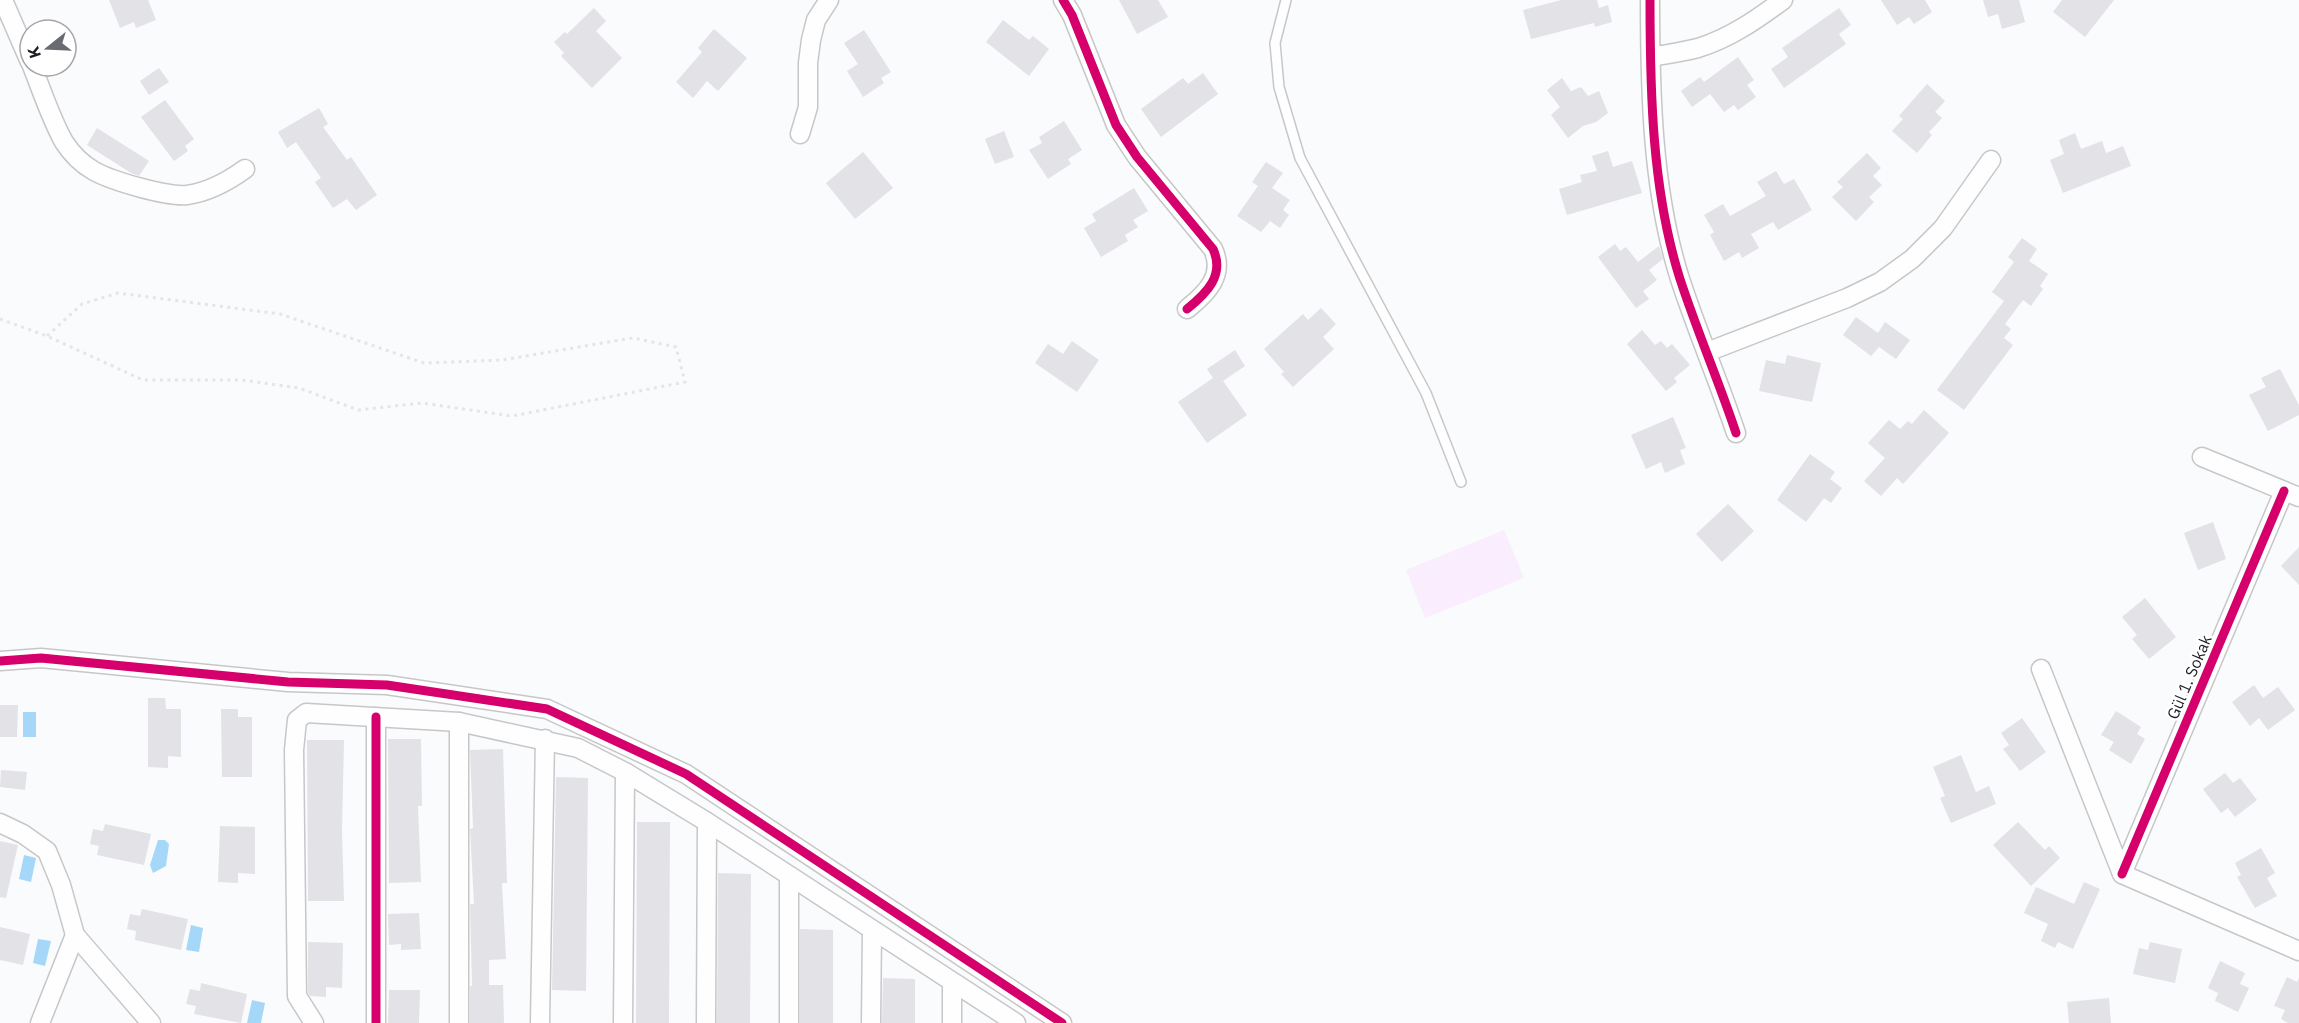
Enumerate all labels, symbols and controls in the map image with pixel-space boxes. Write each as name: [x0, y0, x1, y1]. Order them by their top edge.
north arrow: [18, 18, 78, 78]
text: K: [23, 44, 45, 61]
street label: Gül 1. Sokak: [2162, 631, 2216, 722]

